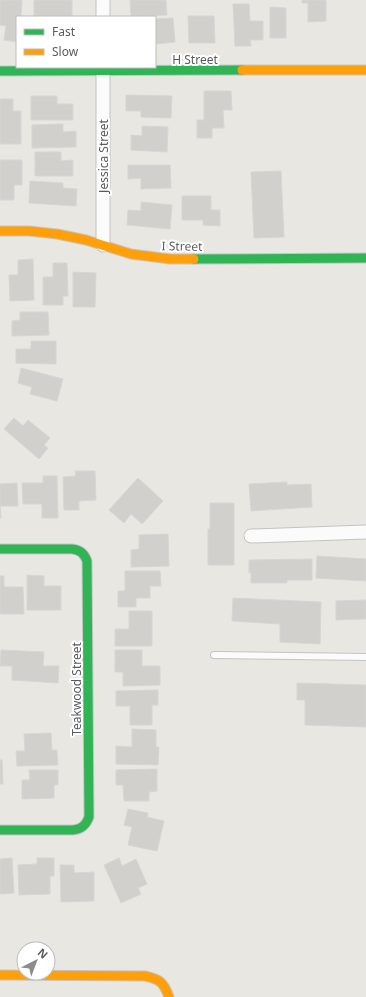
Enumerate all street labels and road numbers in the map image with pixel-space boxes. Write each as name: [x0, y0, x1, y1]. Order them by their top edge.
street label: H Street: [172, 51, 218, 68]
street label: Jessica Street: [95, 118, 112, 194]
street label: I Street: [162, 237, 203, 255]
street label: Teakwood Street: [68, 641, 85, 736]

